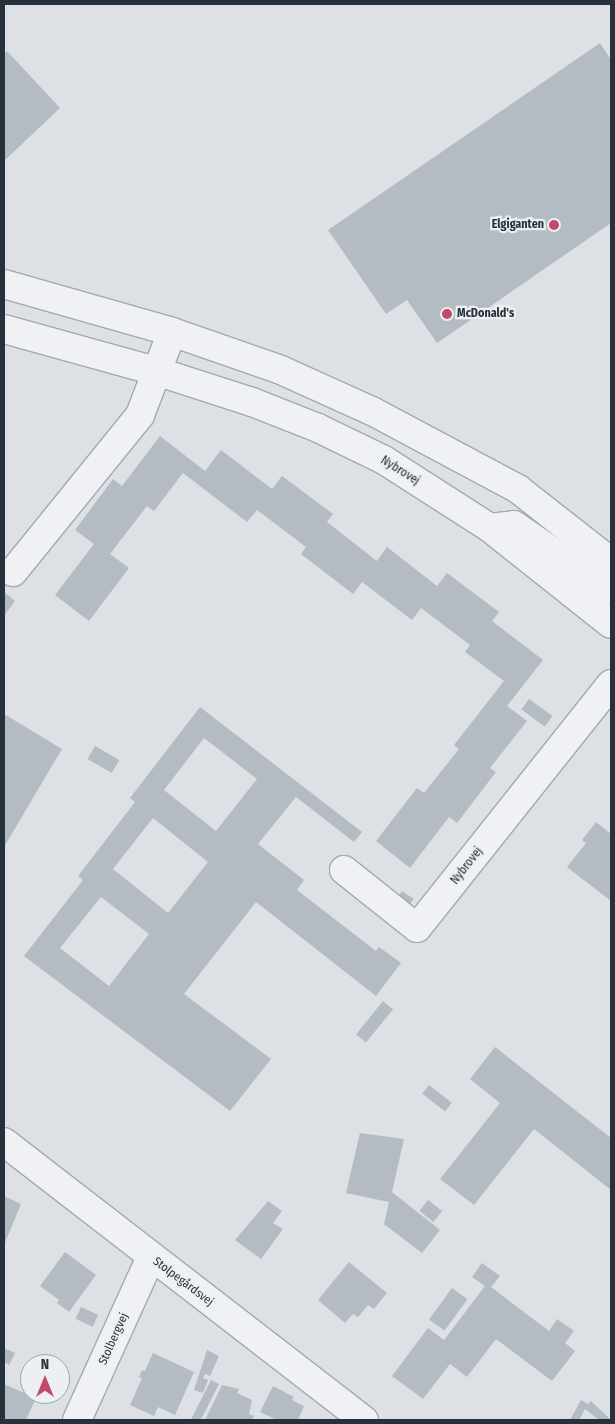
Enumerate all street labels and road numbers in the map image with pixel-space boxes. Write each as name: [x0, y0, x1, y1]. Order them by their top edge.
street label: Nybrovej: [378, 453, 422, 489]
street label: Nybrovej: [448, 844, 486, 888]
street label: Stolpegårdsvej: [150, 1255, 216, 1309]
street label: Stolbergvej: [96, 1311, 132, 1367]

